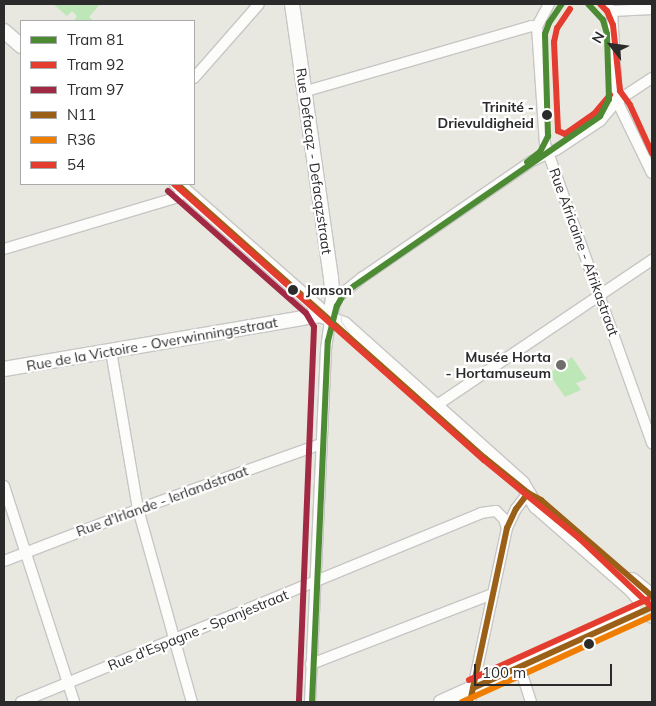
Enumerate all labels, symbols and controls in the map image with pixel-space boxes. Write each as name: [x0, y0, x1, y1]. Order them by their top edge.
legend: [20, 20, 195, 185]
north arrow: [586, 20, 636, 70]
text: N: [588, 28, 608, 47]
text: Tram 81: [67, 30, 124, 49]
text: Tram 92: [67, 55, 124, 74]
street label: Rue Defacqz - Defacqzstraat: [293, 67, 335, 255]
text: Tram 97: [67, 80, 124, 99]
place label: Trinité - Drievuldigheid: [438, 99, 534, 132]
text: N11: [67, 105, 96, 124]
marker: Trinité - Drievuldigheid: [538, 106, 556, 124]
text: R36: [67, 130, 95, 149]
text: 54: [67, 155, 85, 174]
street label: Rue Africaine - Afrikastraat: [546, 166, 622, 338]
marker: Janson: [284, 281, 302, 299]
place label: Janson: [306, 282, 352, 298]
street label: Rue de la Victoire - Overwinningsstraat: [25, 314, 279, 374]
place label: Musée Horta - Hortamuseum: [445, 349, 551, 382]
marker: Musée Horta - Hortamuseum: [555, 359, 567, 371]
street label: Rue d'Irlande - Ierlandstraat: [74, 462, 250, 540]
street label: Rue d'Espagne - Spanjestraat: [105, 586, 291, 674]
unlabelled marker: [584, 639, 594, 649]
scale bar: [476, 654, 614, 686]
text: 100 m: [482, 663, 526, 682]

